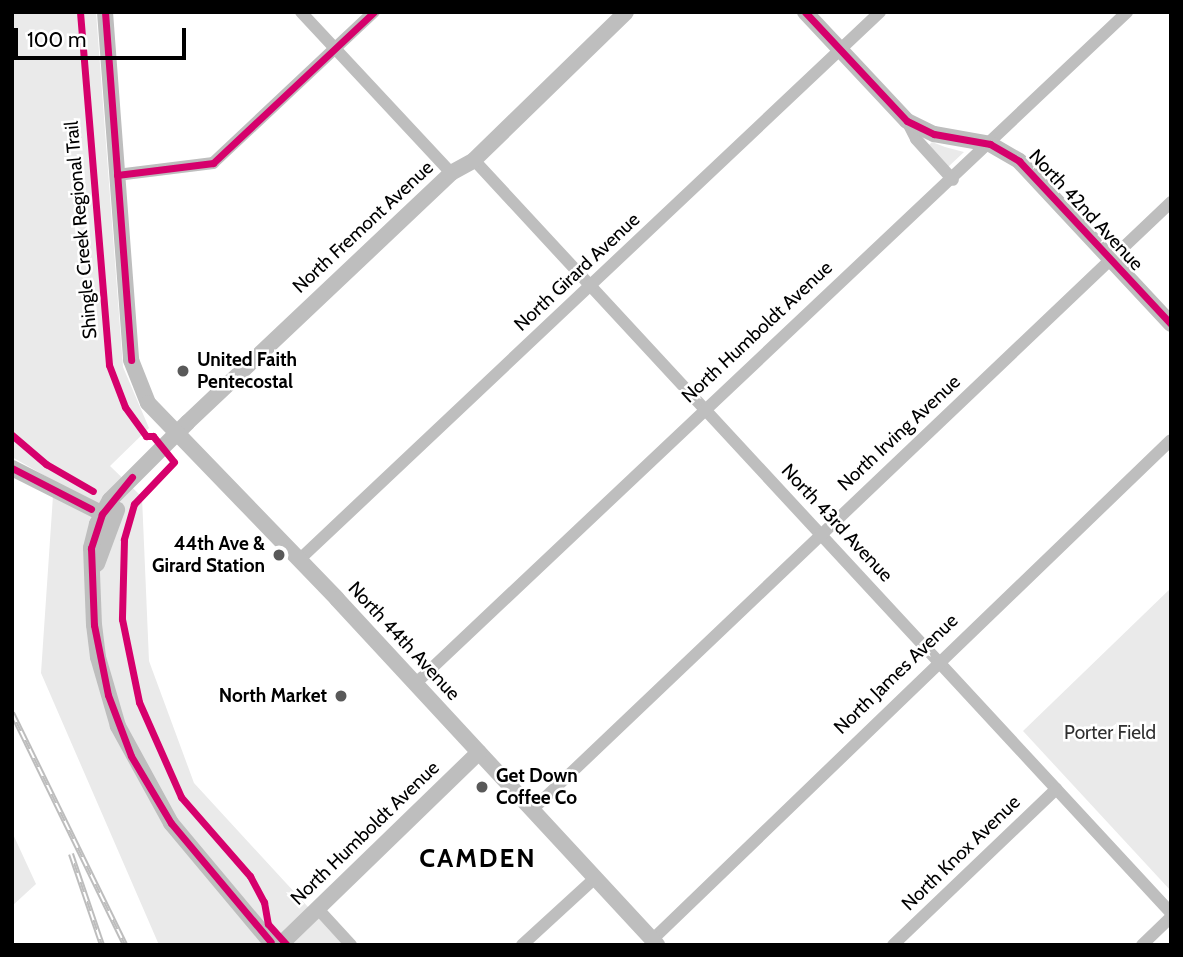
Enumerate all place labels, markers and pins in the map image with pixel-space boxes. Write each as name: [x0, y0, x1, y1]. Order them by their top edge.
place label: United Faith Pentecostal: [197, 349, 297, 393]
marker: United Faith Pentecostal: [175, 363, 191, 379]
place label: 44th Ave & Girard Station: [152, 533, 265, 577]
marker: 44th Ave & Girard Station: [271, 547, 287, 563]
place label: North Market: [219, 685, 327, 707]
marker: North Market: [333, 688, 349, 704]
place label: Get Down Coffee Co: [496, 765, 578, 809]
marker: Get Down Coffee Co: [474, 779, 490, 795]

